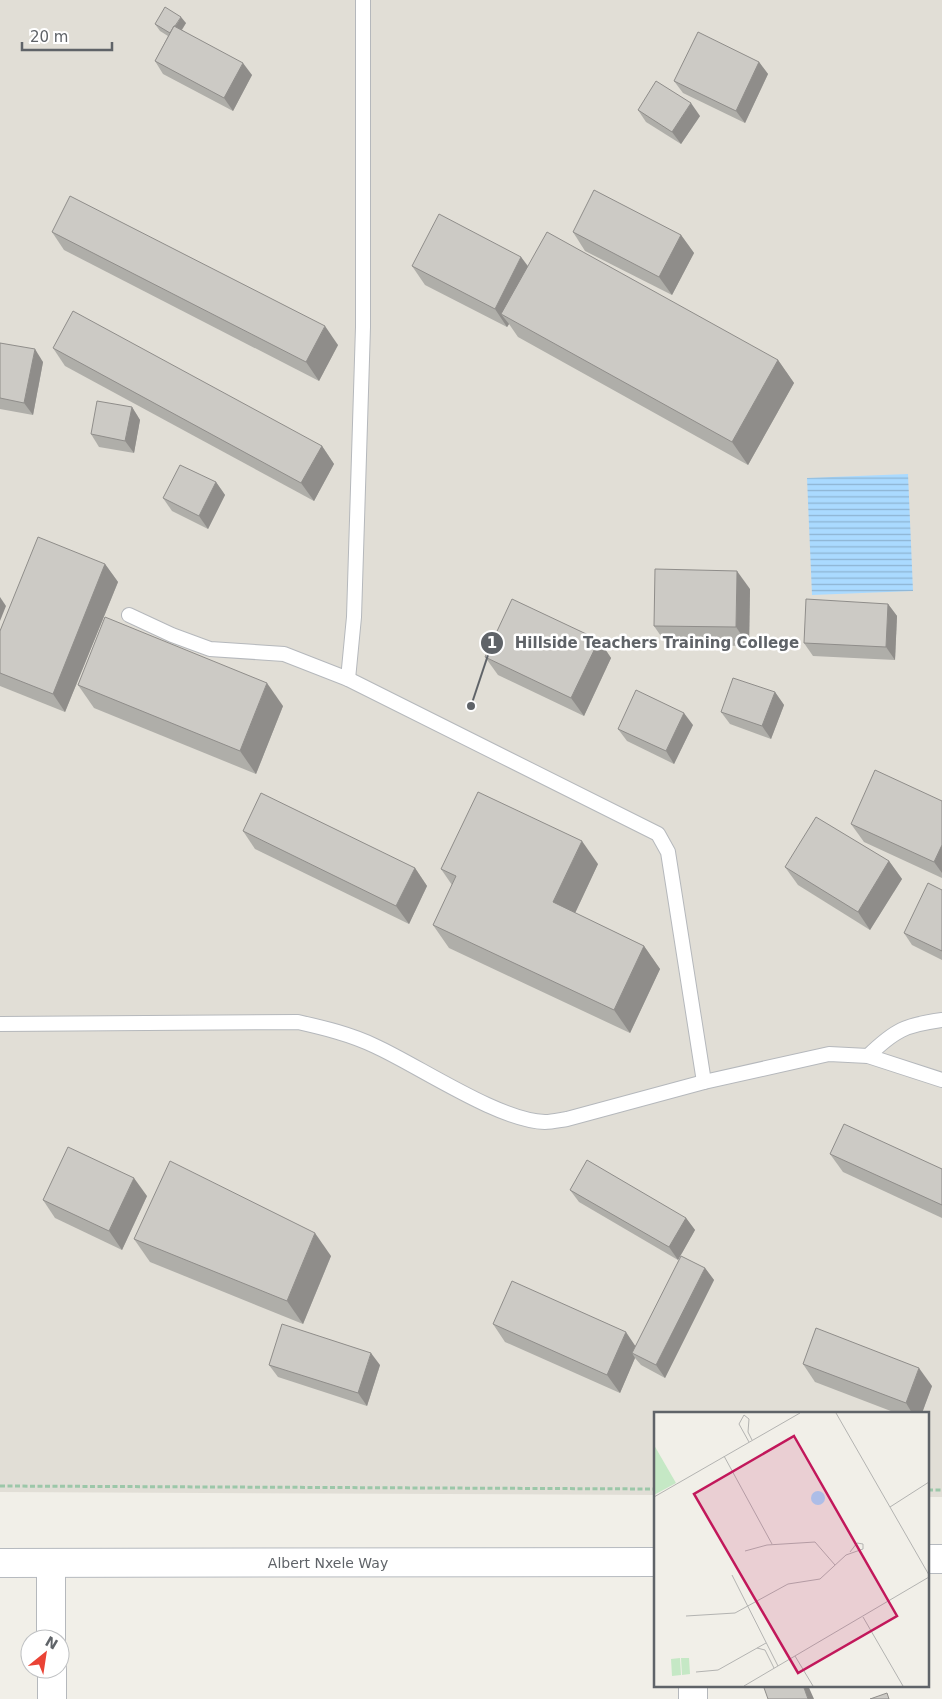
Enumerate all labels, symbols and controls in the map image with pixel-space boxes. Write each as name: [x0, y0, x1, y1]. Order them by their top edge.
scale bar: [22, 20, 112, 52]
text: 20 m: [30, 28, 68, 46]
callout: Hillside Teachers Training College: [480, 628, 809, 658]
text: 1: [487, 634, 497, 652]
text: Hillside Teachers Training College: [515, 634, 799, 652]
inset map: [654, 1412, 930, 1686]
street label: Albert Nxele Way: [268, 1555, 388, 1571]
north arrow: [20, 1629, 70, 1679]
text: N: [42, 1633, 61, 1653]

